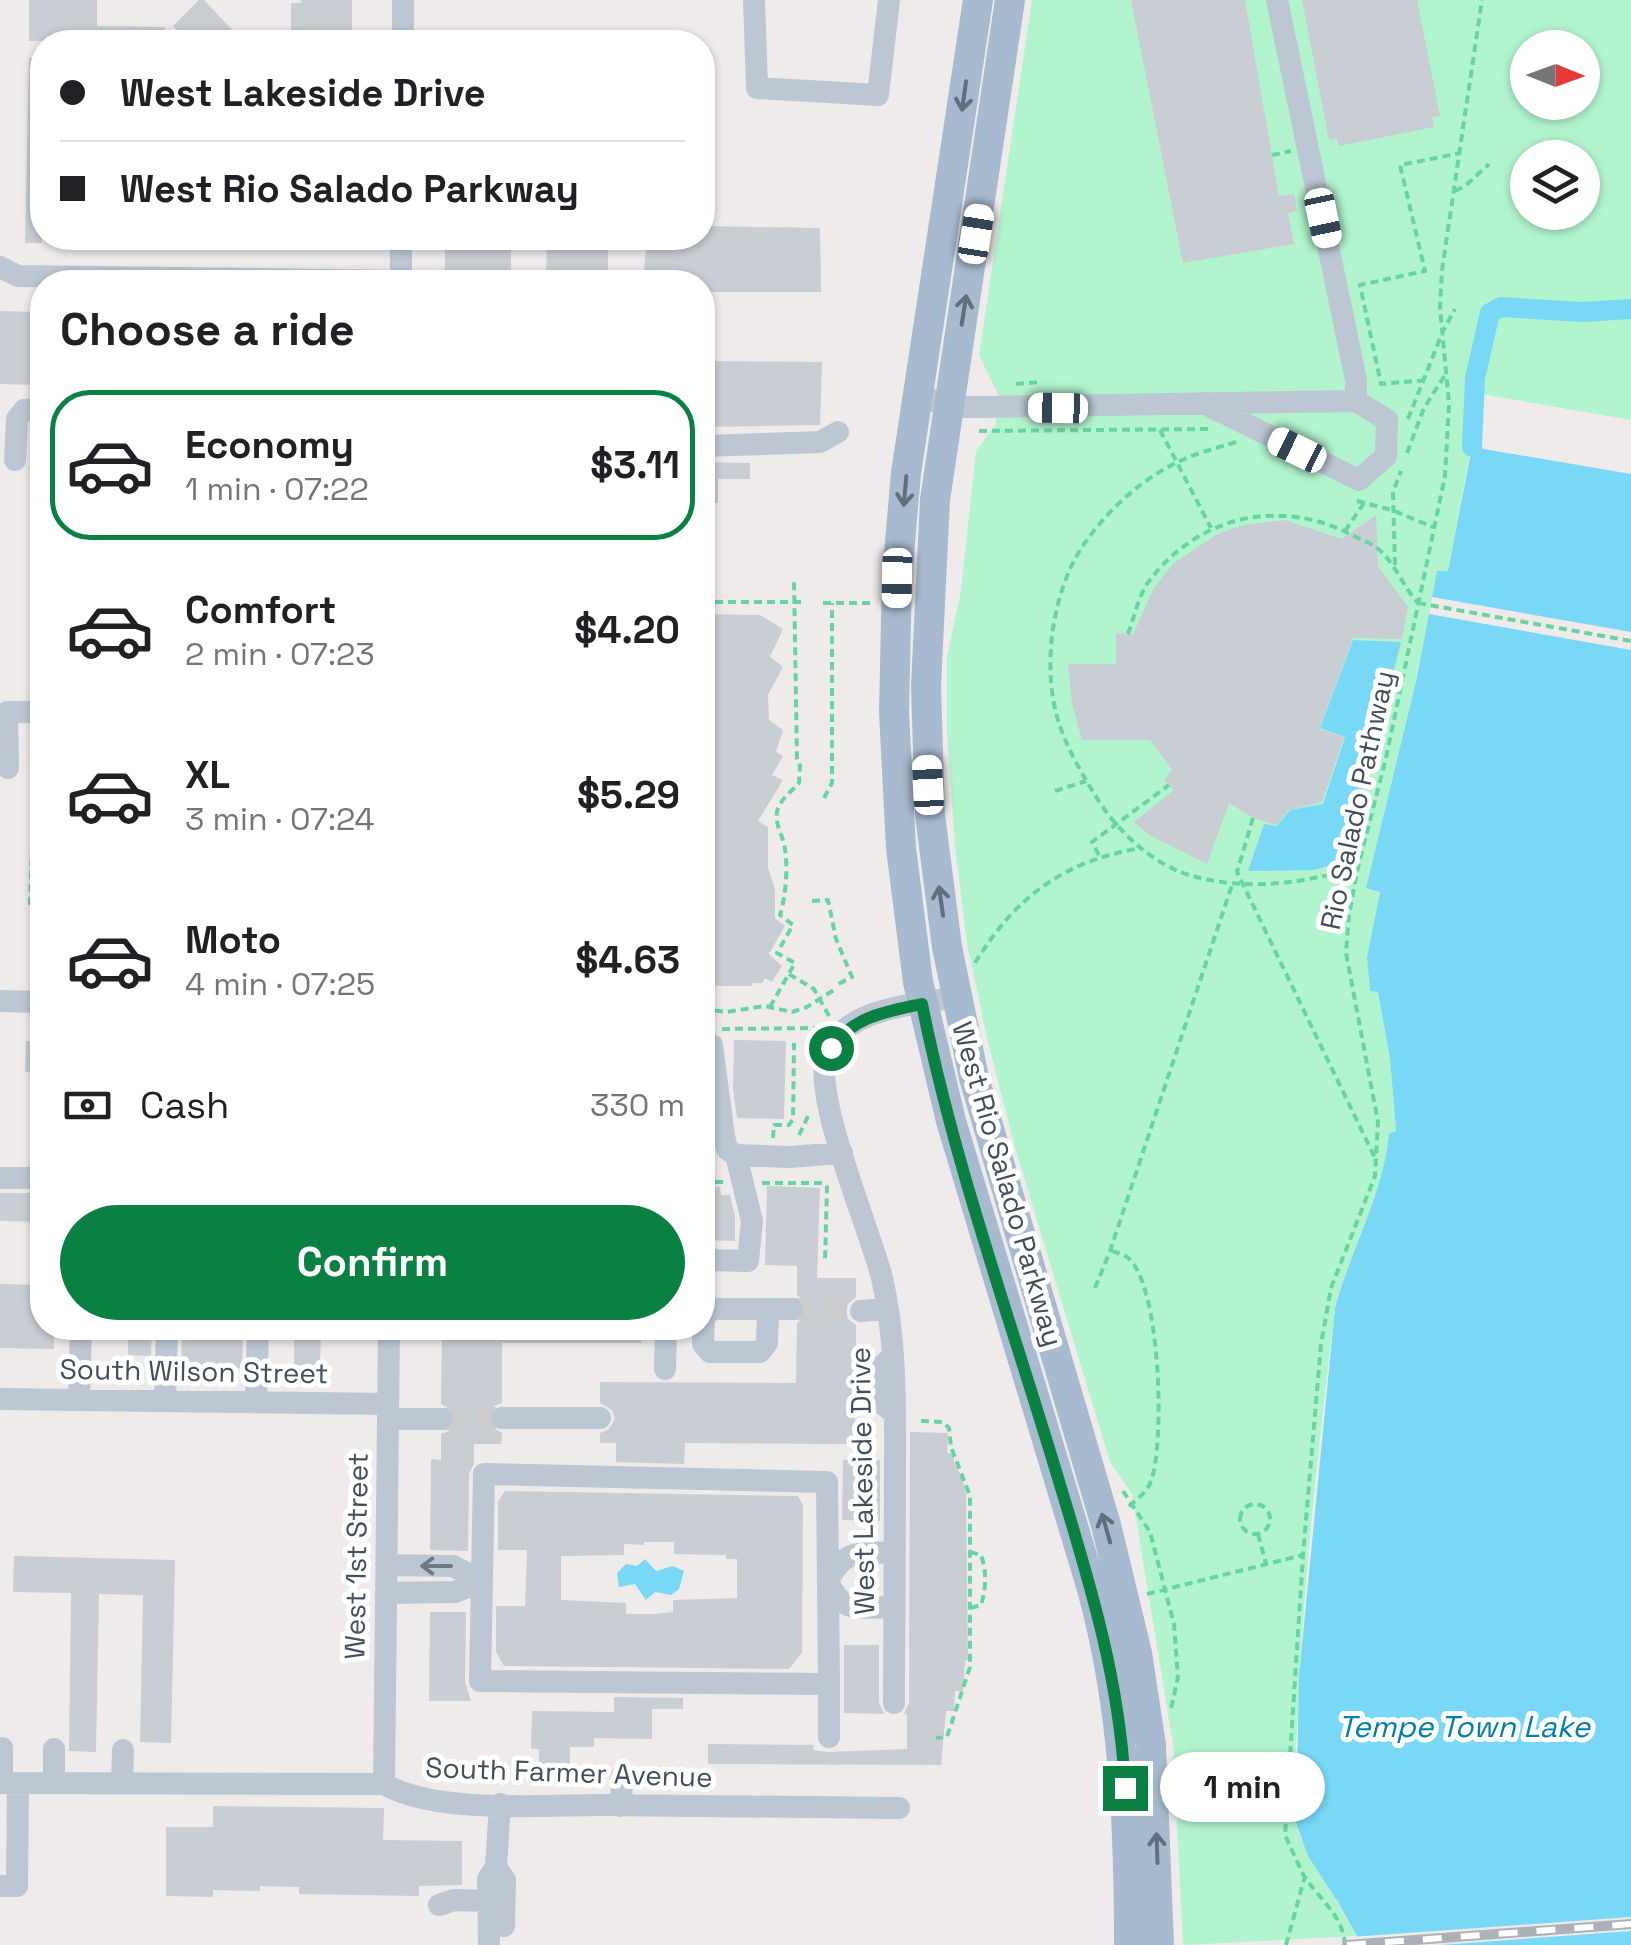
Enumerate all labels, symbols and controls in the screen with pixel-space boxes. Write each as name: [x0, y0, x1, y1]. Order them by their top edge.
north arrow: [1510, 30, 1600, 120]
map controls: [1510, 30, 1600, 230]
text: West Lakeside Drive: [120, 69, 486, 117]
one-way arrow: [954, 80, 972, 112]
button: layers: [1510, 140, 1600, 230]
text: West Rio Salado Parkway: [120, 165, 579, 213]
car: [1302, 186, 1344, 250]
car: [956, 202, 996, 266]
one-way arrow: [955, 295, 974, 327]
text: Choose a ride: [60, 301, 355, 358]
car: [1028, 392, 1088, 424]
icon: car: [65, 420, 155, 510]
text: Economy: [185, 421, 354, 469]
car: [1263, 423, 1331, 477]
text: $3.11: [590, 441, 680, 489]
text: 1 min · 07:22: [185, 469, 369, 509]
one-way arrow: [895, 474, 914, 506]
car: [881, 548, 913, 608]
icon: car: [65, 585, 155, 675]
text: Comfort: [185, 586, 336, 634]
text: $4.20: [574, 606, 680, 654]
text: 2 min · 07:23: [185, 634, 375, 674]
street label: Rio Salado Pathway: [1312, 667, 1402, 933]
icon: car: [65, 750, 155, 840]
text: XL: [185, 751, 230, 799]
car: [911, 754, 945, 816]
text: $5.29: [577, 771, 680, 819]
text: 3 min · 07:24: [185, 799, 374, 839]
one-way arrow: [931, 885, 949, 917]
icon: car: [65, 915, 155, 1005]
text: Moto: [185, 916, 281, 964]
text: $4.63: [575, 936, 680, 984]
text: 4 min · 07:25: [185, 964, 375, 1004]
street label: West Rio Salado Parkway: [944, 1018, 1072, 1350]
route start: [809, 1026, 854, 1071]
icon: cash: [60, 1078, 115, 1133]
text: Cash: [140, 1081, 229, 1129]
text: 330 m: [590, 1085, 685, 1125]
button: Confirm: [60, 1205, 685, 1320]
street label: West Lakeside Drive: [842, 1347, 882, 1615]
street label: South Wilson Street: [59, 1351, 329, 1391]
street label: West 1st Street: [336, 1452, 376, 1660]
one-way arrow: [1096, 1512, 1115, 1544]
one-way arrow: [420, 1556, 452, 1576]
water label: Tempe Town Lake: [1338, 1707, 1591, 1746]
street label: South Farmer Avenue: [425, 1749, 713, 1795]
callout: 1 min: [1160, 1753, 1325, 1823]
route end: [1103, 1766, 1148, 1811]
text: 1 min: [1203, 1767, 1282, 1807]
one-way arrow: [1147, 1832, 1166, 1864]

